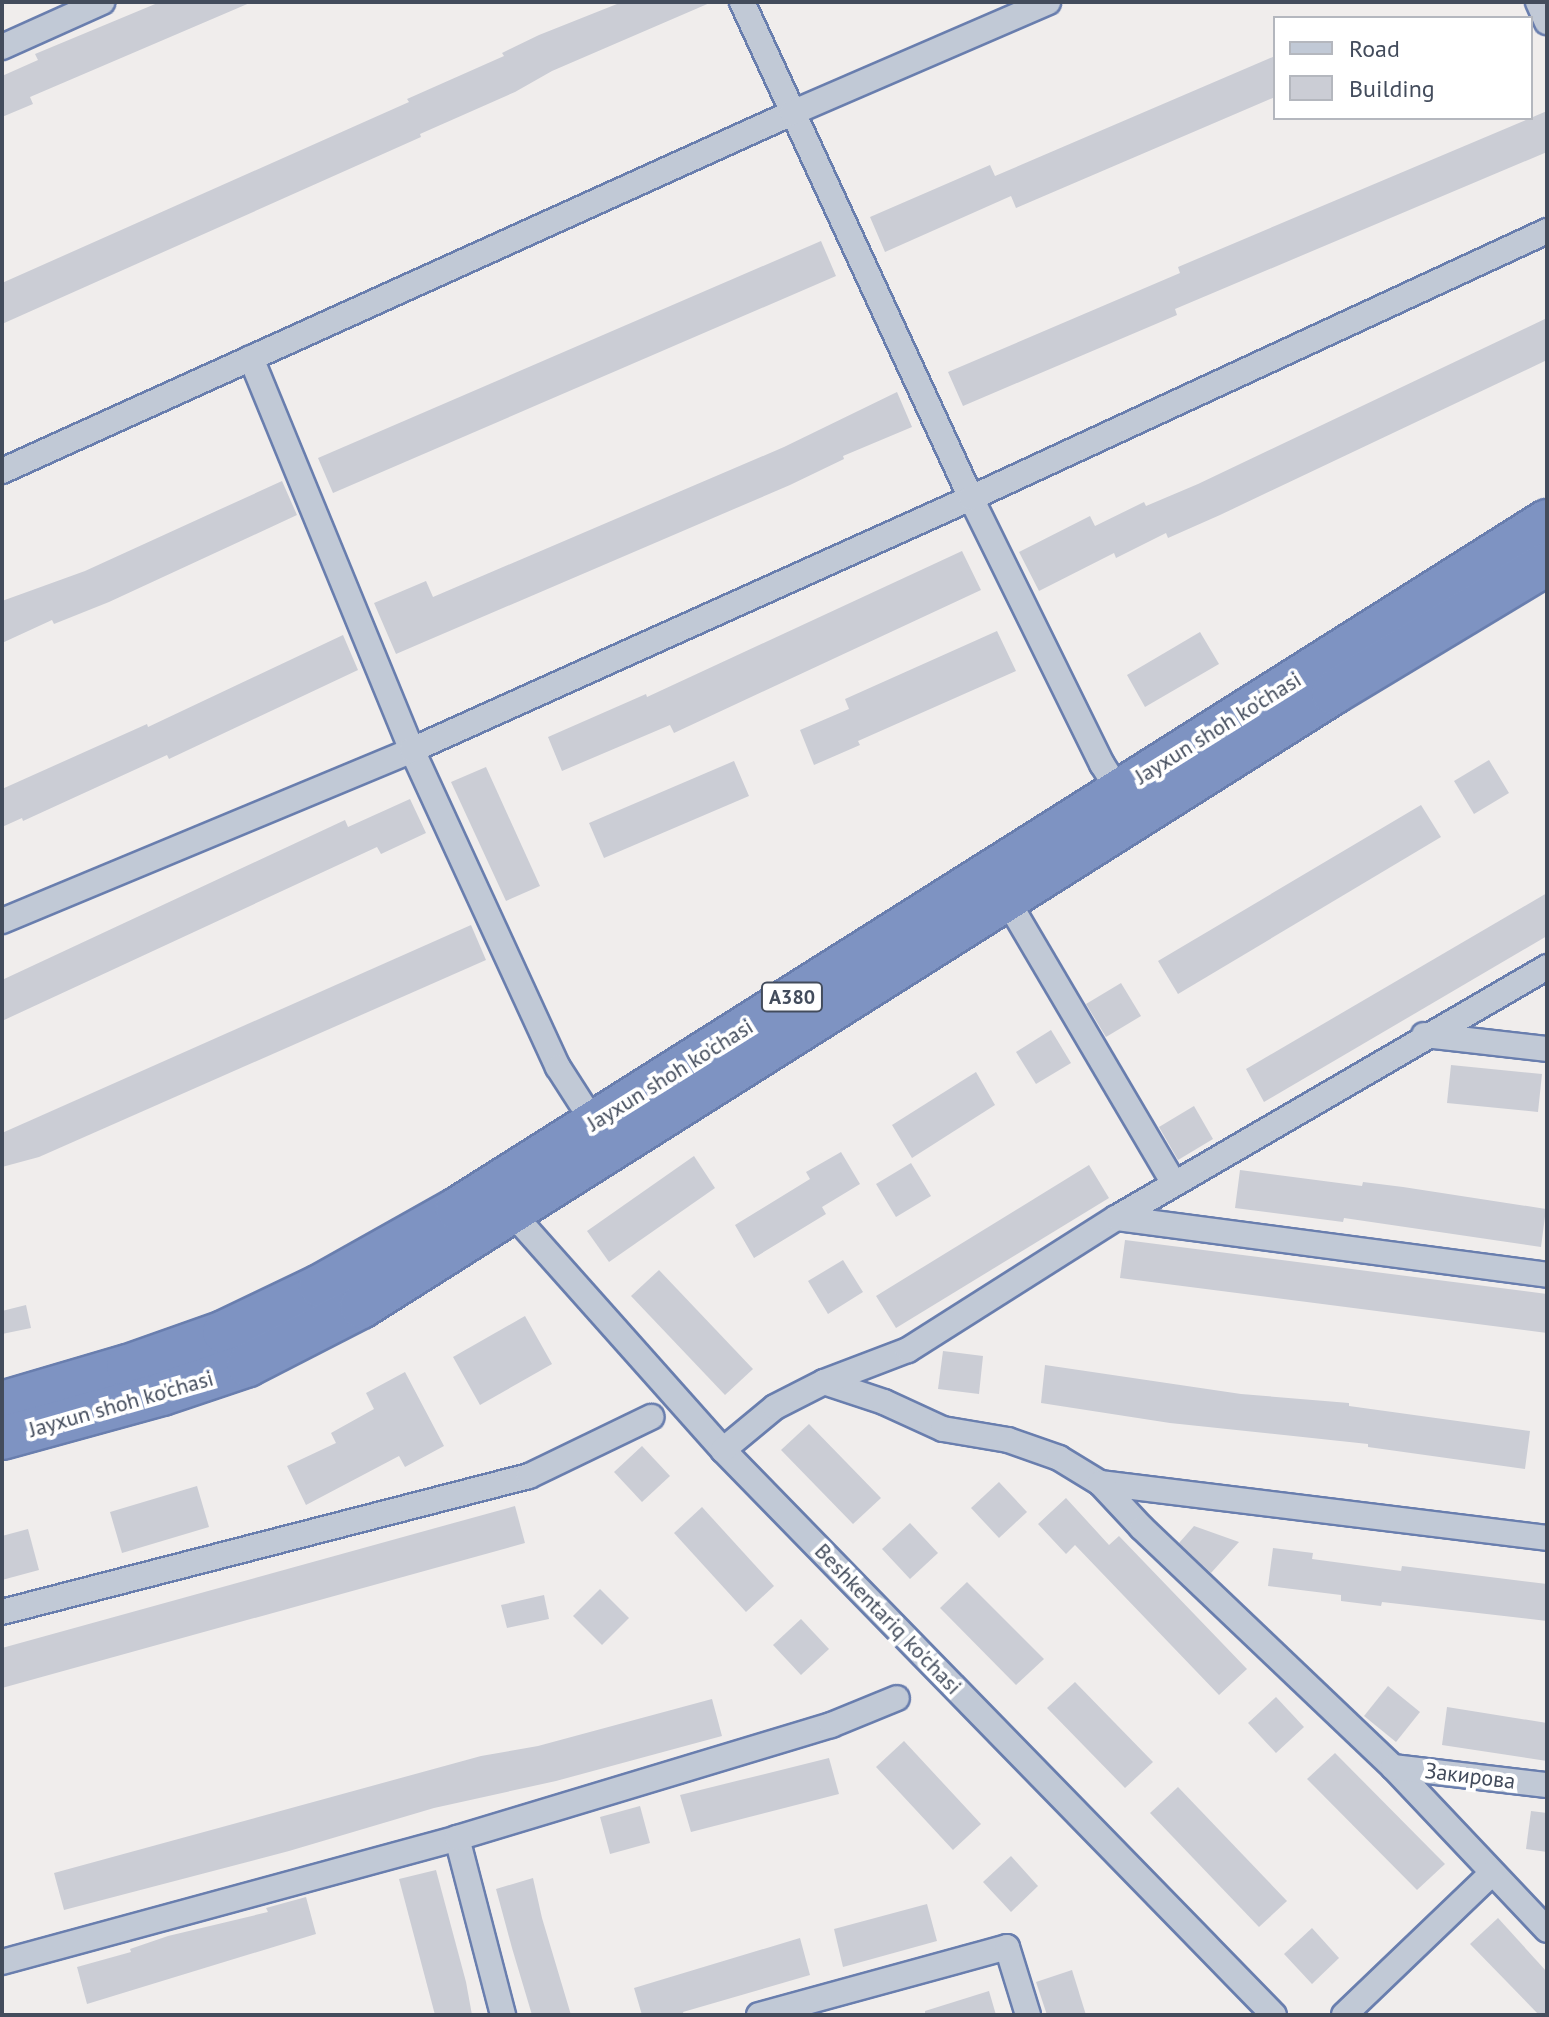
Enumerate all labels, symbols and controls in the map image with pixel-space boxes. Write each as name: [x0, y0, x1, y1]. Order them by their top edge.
legend: [1273, 16, 1533, 120]
text: Road: [1349, 33, 1400, 64]
text: Building: [1349, 73, 1435, 104]
street label: Jayxun shoh ko'chasi: [1130, 666, 1306, 790]
road number: A380: [760, 981, 824, 1013]
street label: Jayxun shoh ko'chasi: [582, 1013, 758, 1137]
street label: Jayxun shoh ko'chasi: [26, 1365, 216, 1443]
street label: Beshkentariq ko'chasi: [809, 1538, 967, 1700]
street label: Закирова: [1423, 1757, 1517, 1795]

